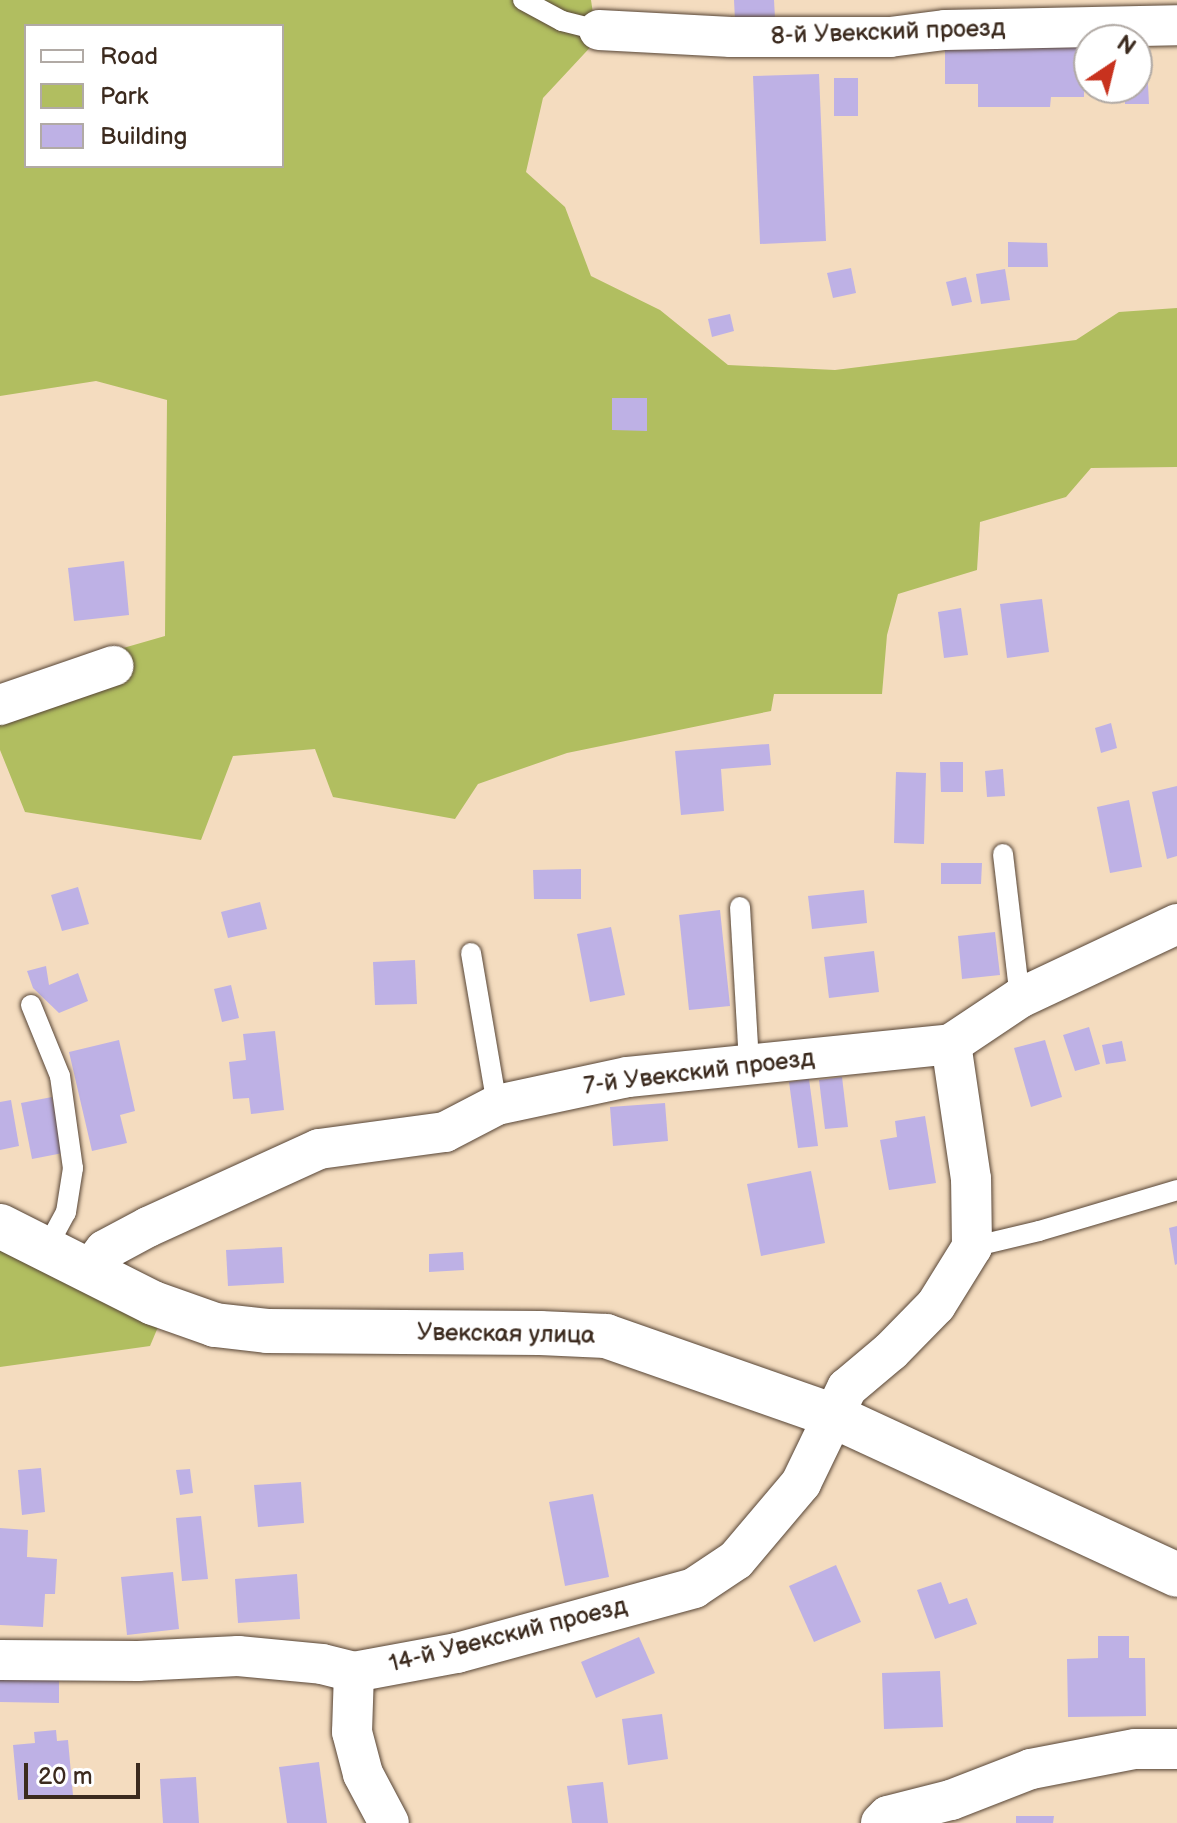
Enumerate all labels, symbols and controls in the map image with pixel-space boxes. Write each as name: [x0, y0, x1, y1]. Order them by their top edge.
street label: 8-й Увекский проезд: [770, 14, 1006, 50]
legend: [24, 24, 284, 168]
north arrow: [1073, 24, 1153, 104]
text: N: [1111, 30, 1140, 61]
text: Road: [100, 42, 158, 71]
text: Park: [100, 82, 148, 111]
text: Building: [100, 122, 187, 151]
street label: 7-й Увекский проезд: [582, 1044, 816, 1100]
street label: Увекская улица: [417, 1318, 595, 1350]
street label: 14-й Увекский проезд: [386, 1591, 630, 1679]
scale bar: [28, 1747, 144, 1797]
text: 20 m: [38, 1762, 93, 1791]

